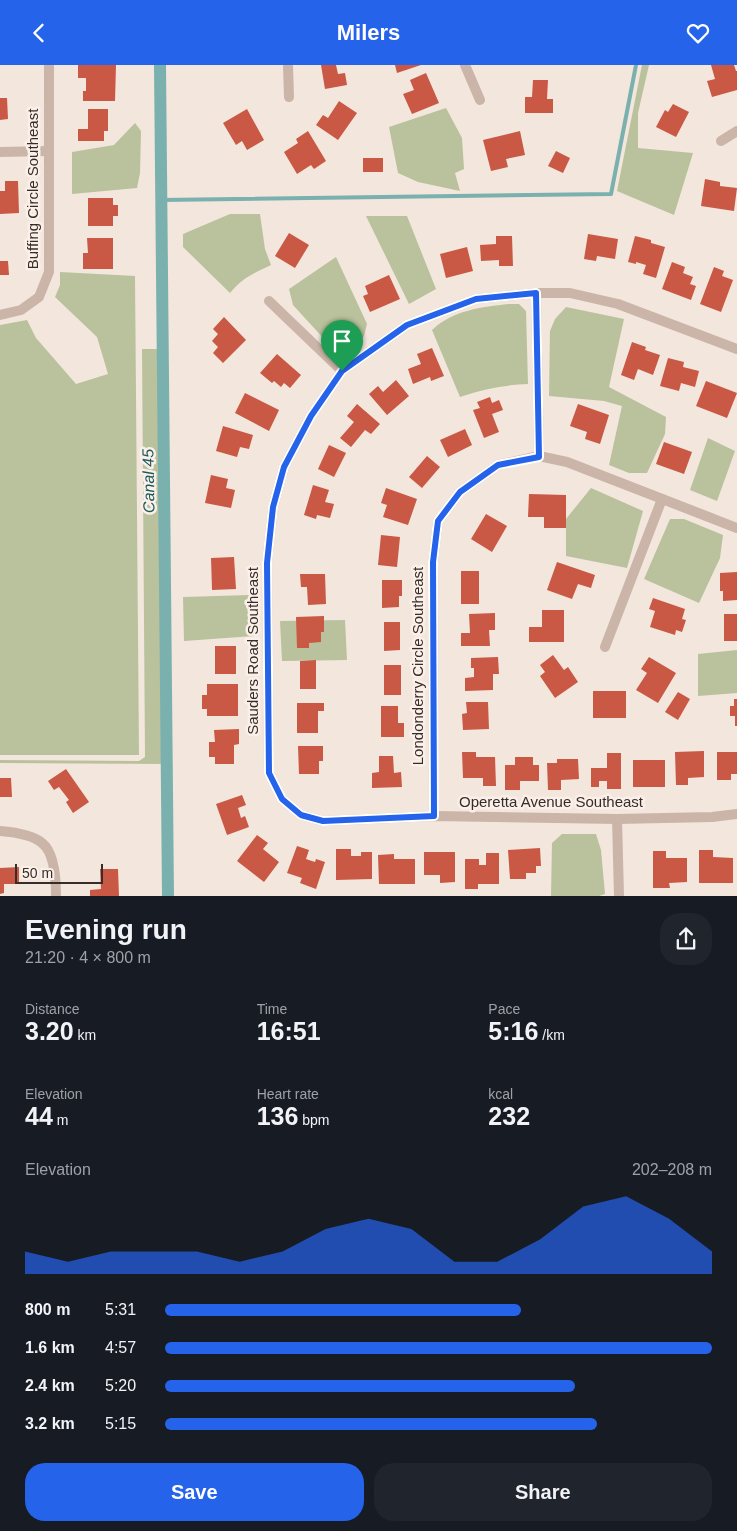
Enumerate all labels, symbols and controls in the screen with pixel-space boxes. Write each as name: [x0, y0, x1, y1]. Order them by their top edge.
icon: back: [25, 19, 53, 47]
icon: heart: [684, 19, 712, 47]
text: Milers: [337, 20, 400, 45]
street label: Buffing Circle Southeast: [24, 108, 41, 269]
pin: [321, 320, 363, 371]
icon: arrive: [328, 327, 356, 355]
water label: Canal 45: [139, 449, 158, 513]
street label: Sauders Road Southeast: [244, 566, 261, 735]
street label: Londonderry Circle Southeast: [409, 566, 426, 765]
street label: Operetta Avenue Southeast: [459, 793, 644, 810]
scale bar: [15, 861, 102, 884]
text: 50 m: [22, 865, 53, 881]
button: share: [660, 913, 712, 965]
text: Evening run: [25, 914, 187, 945]
text: 21:20 · 4 × 800 m: [25, 949, 151, 966]
text: Distance: [25, 1001, 79, 1017]
text: Time: [257, 1001, 287, 1017]
text: Pace: [488, 1001, 520, 1017]
text: 3.20: [25, 1017, 74, 1045]
text: 16:51: [257, 1017, 321, 1045]
text: 5:16: [488, 1017, 538, 1045]
text: km: [74, 1027, 96, 1043]
text: /km: [538, 1027, 565, 1043]
text: Elevation: [25, 1086, 83, 1102]
text: Heart rate: [257, 1086, 319, 1102]
text: kcal: [488, 1086, 513, 1102]
text: 44: [25, 1102, 53, 1130]
text: 136: [257, 1102, 298, 1130]
text: 232: [488, 1102, 530, 1130]
text: m: [53, 1112, 68, 1128]
text: bpm: [298, 1112, 330, 1128]
text: Elevation: [25, 1161, 91, 1178]
text: 202–208 m: [632, 1161, 712, 1178]
text: 800 m: [25, 1301, 70, 1318]
text: 5:31: [105, 1301, 136, 1318]
text: 1.6 km: [25, 1339, 75, 1356]
text: 4:57: [105, 1339, 136, 1356]
text: 2.4 km: [25, 1377, 75, 1394]
text: 5:20: [105, 1377, 136, 1394]
text: 3.2 km: [25, 1415, 75, 1432]
text: 5:15: [105, 1415, 136, 1432]
button: Save: [25, 1463, 364, 1521]
button: Share: [374, 1463, 712, 1521]

